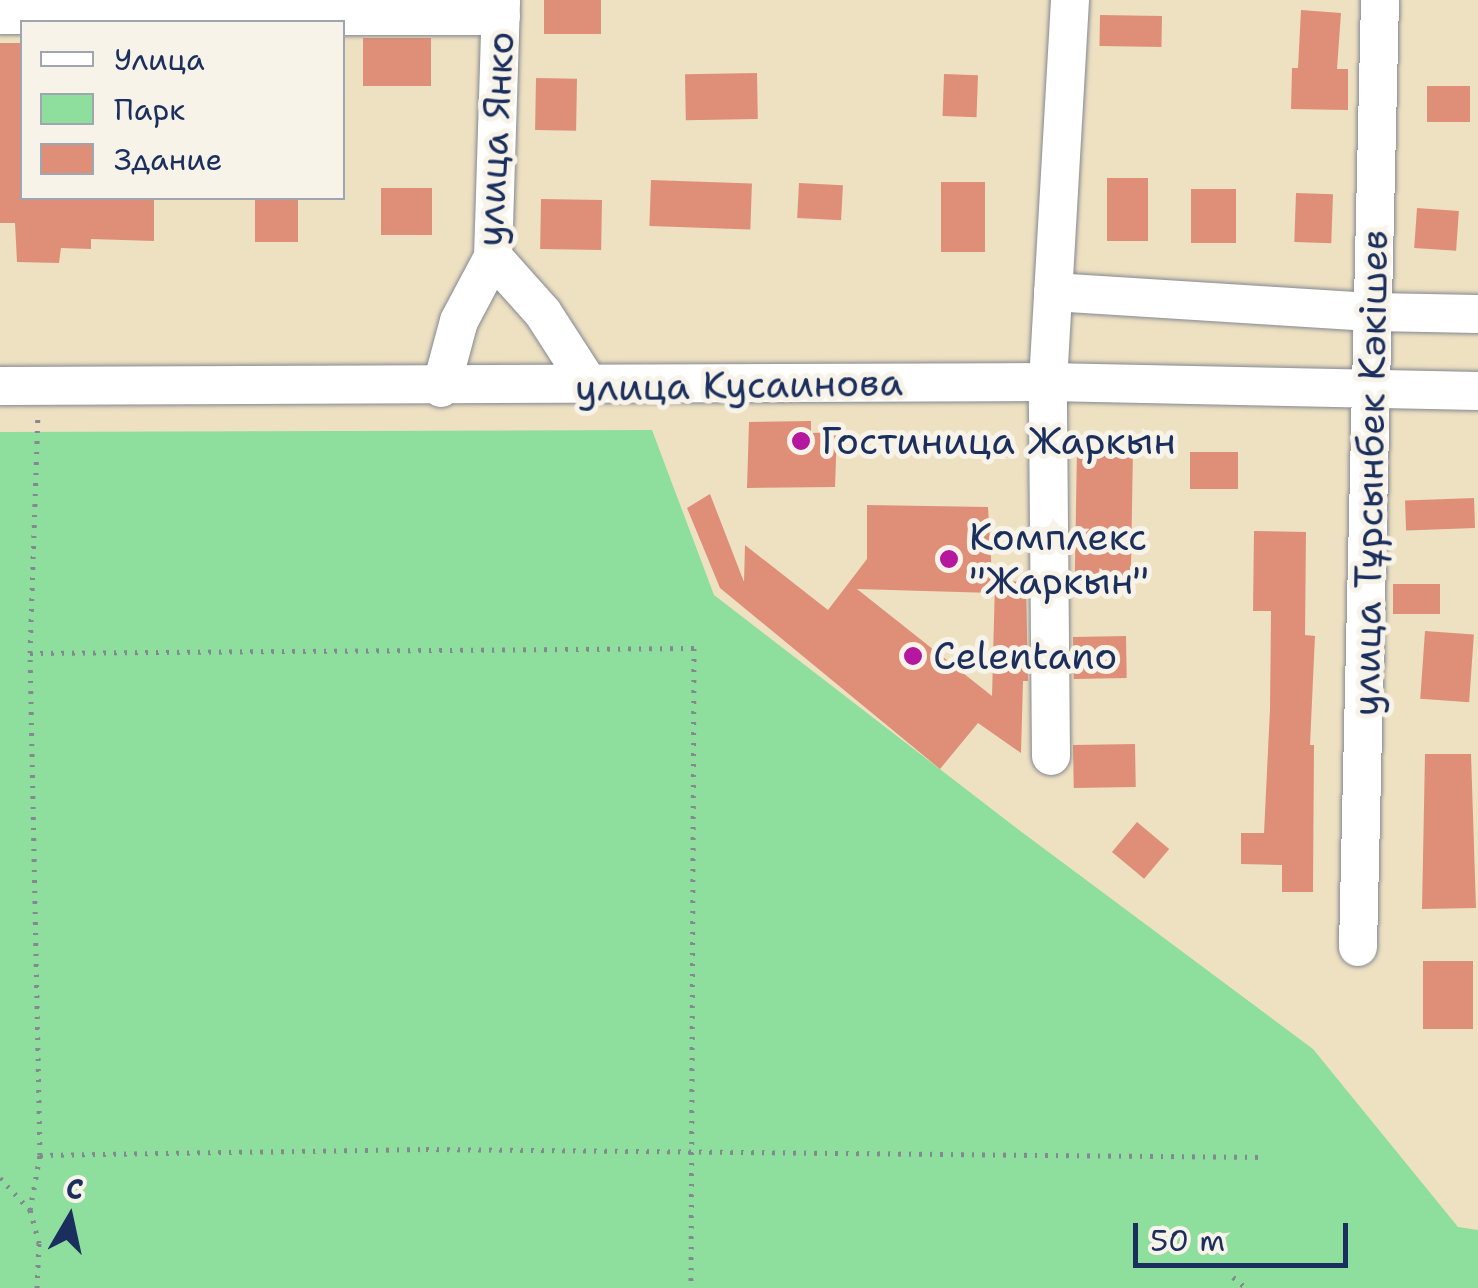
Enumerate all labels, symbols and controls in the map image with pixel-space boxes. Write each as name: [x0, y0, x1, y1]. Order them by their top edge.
legend: [20, 20, 345, 200]
street label: улица Янко: [467, 30, 523, 248]
text: Улица: [114, 39, 205, 80]
text: Парк: [114, 89, 185, 130]
text: Здание: [114, 139, 223, 180]
street label: улица Тұрсынбек Кәкішев: [1343, 230, 1397, 716]
street label: улица Кусаинова: [575, 359, 903, 411]
place label: Гостиница Жаркын: [821, 418, 1176, 464]
marker: Гостиница Жаркын: [790, 430, 812, 452]
place label: Комплекс "Жаркын": [969, 514, 1149, 604]
marker: Комплекс "Жаркын": [938, 548, 960, 570]
place label: Celentano: [933, 633, 1117, 679]
marker: Celentano: [902, 645, 924, 667]
north arrow: [20, 1168, 120, 1268]
text: С: [63, 1168, 86, 1208]
scale bar: [1138, 1203, 1353, 1265]
text: 50 m: [1150, 1220, 1225, 1261]

